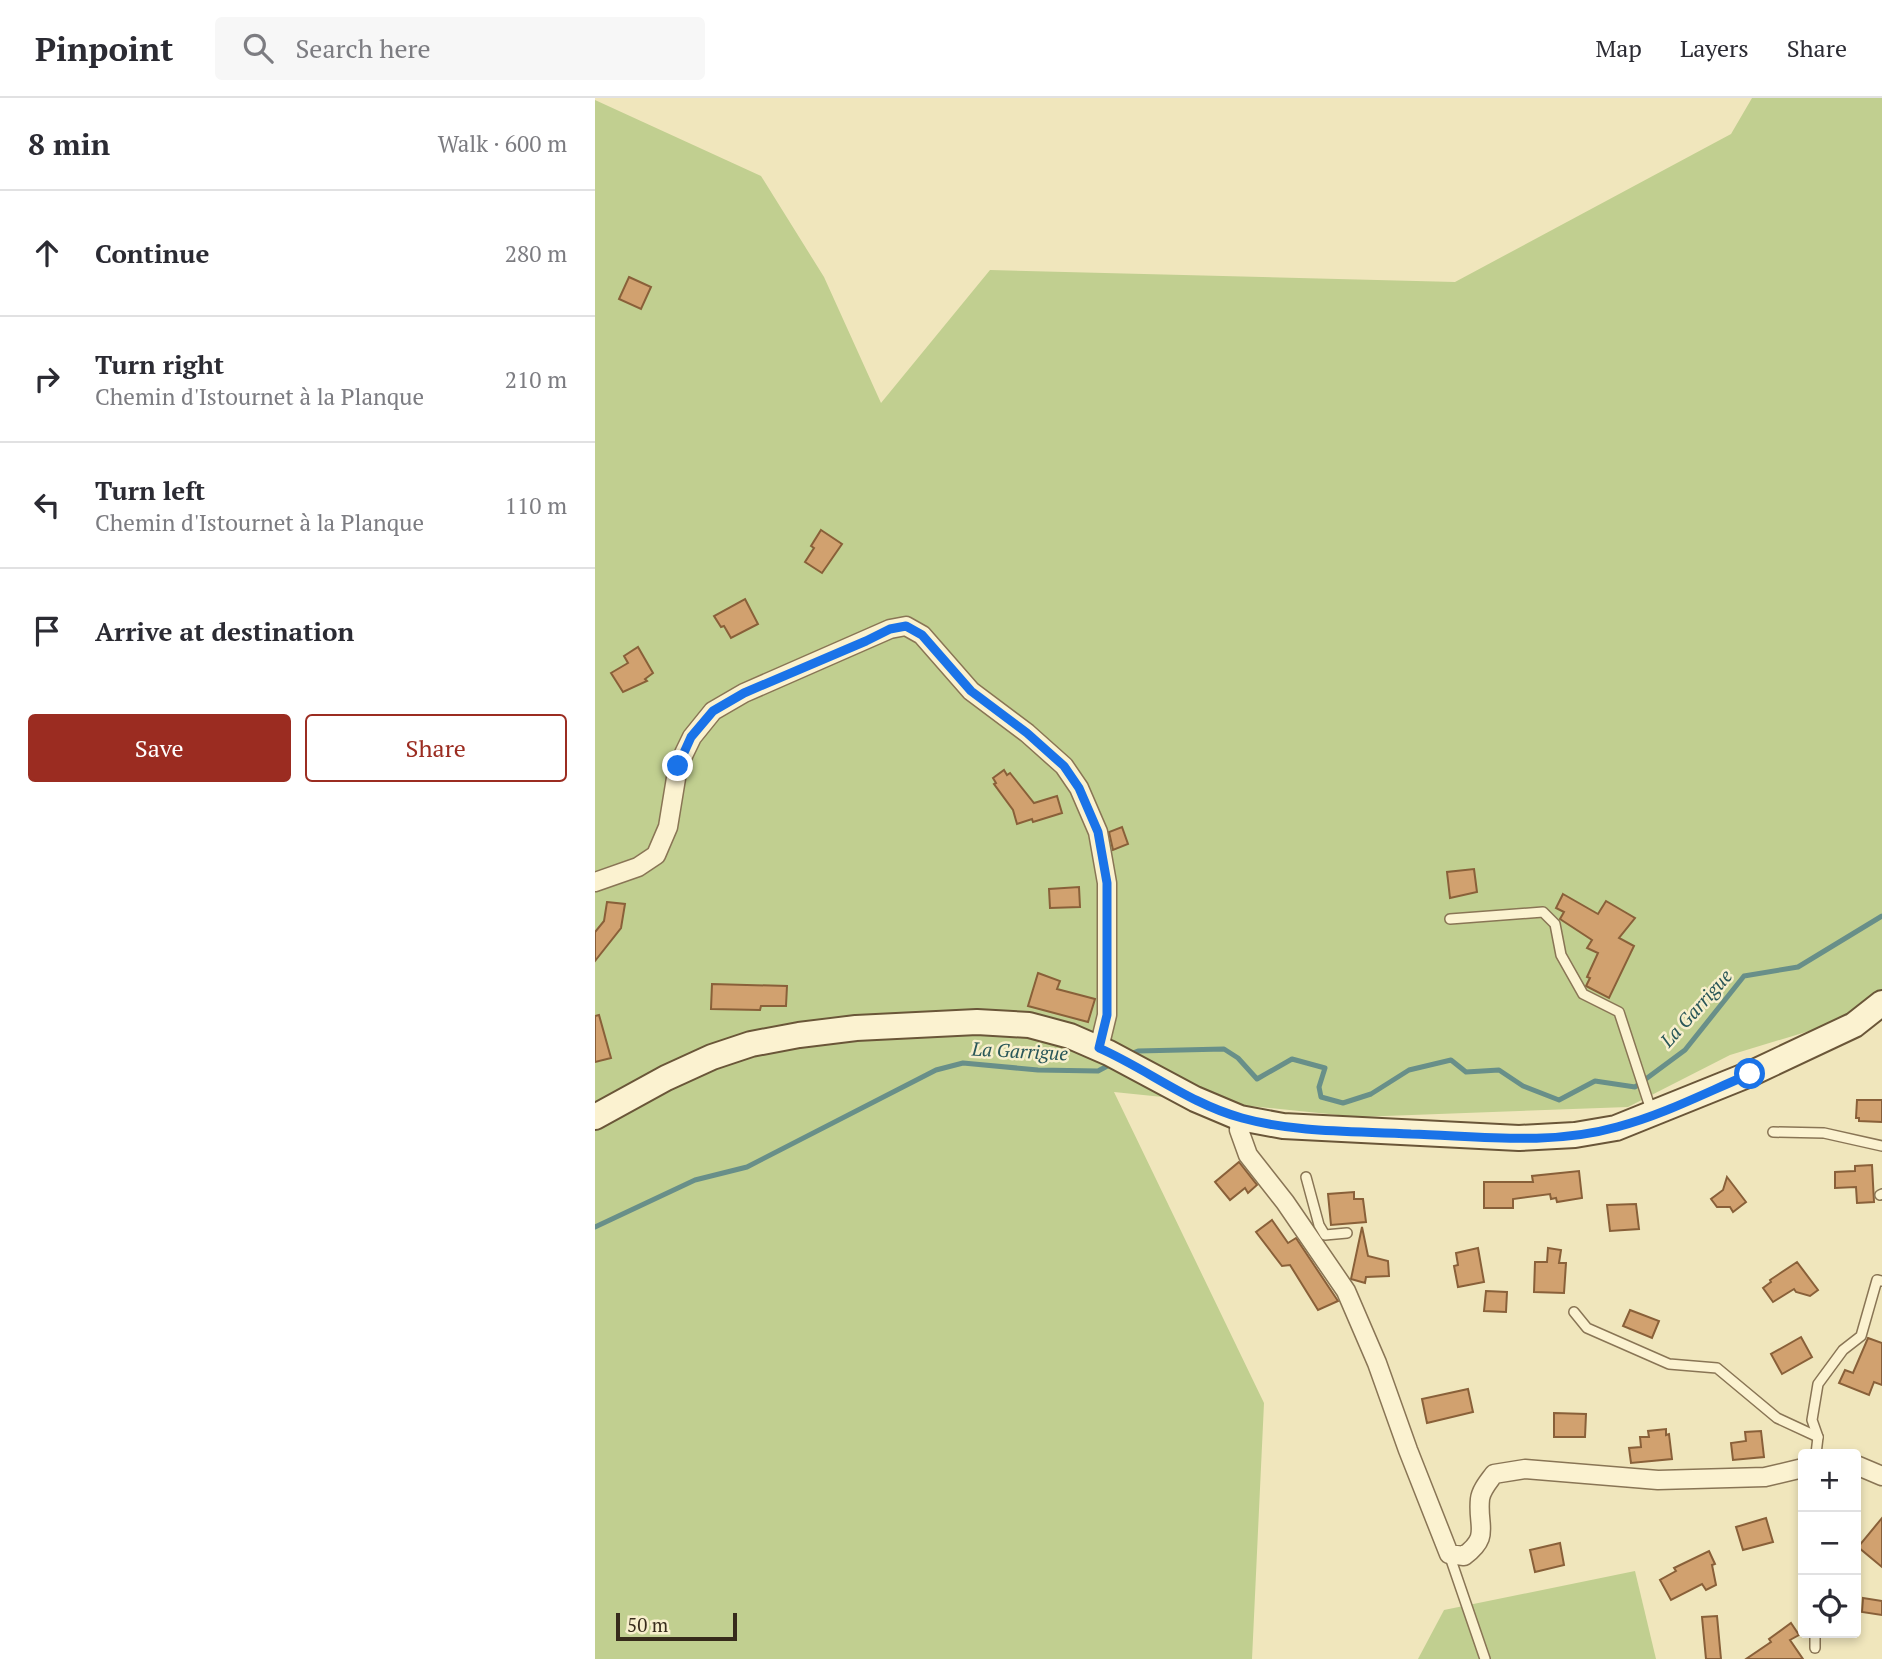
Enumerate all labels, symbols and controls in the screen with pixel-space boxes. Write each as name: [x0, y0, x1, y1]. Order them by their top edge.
search box: [215, 17, 705, 80]
text: Pinpoint: [35, 27, 173, 70]
icon: search: [239, 29, 277, 67]
text: Search here: [295, 31, 431, 65]
text: Map: [1595, 32, 1642, 64]
text: Layers: [1680, 32, 1749, 64]
text: Share: [1787, 32, 1847, 64]
text: 8 min: [28, 124, 110, 164]
text: Walk · 600 m: [438, 128, 567, 159]
icon: ahead: [28, 234, 66, 272]
text: Continue: [95, 236, 209, 270]
text: 280 m: [505, 238, 567, 269]
text: Turn right: [95, 347, 224, 381]
icon: right: [28, 360, 66, 398]
text: 210 m: [505, 364, 567, 395]
text: Chemin d'Istournet à la Planque: [95, 381, 424, 412]
text: Turn left: [95, 473, 205, 507]
icon: left: [28, 486, 66, 524]
text: 110 m: [505, 490, 567, 521]
text: Chemin d'Istournet à la Planque: [95, 507, 424, 538]
icon: arrive: [28, 612, 66, 650]
text: Arrive at destination: [95, 614, 354, 648]
button: Save: [28, 714, 291, 782]
button: Share: [305, 714, 567, 782]
route end: [662, 750, 693, 781]
water label: La Garrigue: [1653, 963, 1737, 1053]
water label: La Garrigue: [970, 1035, 1069, 1066]
route start: [1734, 1058, 1765, 1089]
map controls: [1798, 1449, 1861, 1638]
button: +: [1798, 1449, 1861, 1512]
button: −: [1798, 1512, 1861, 1575]
button: locate: [1798, 1575, 1861, 1638]
scale bar: [616, 1610, 737, 1642]
text: 50 m: [627, 1612, 668, 1637]

